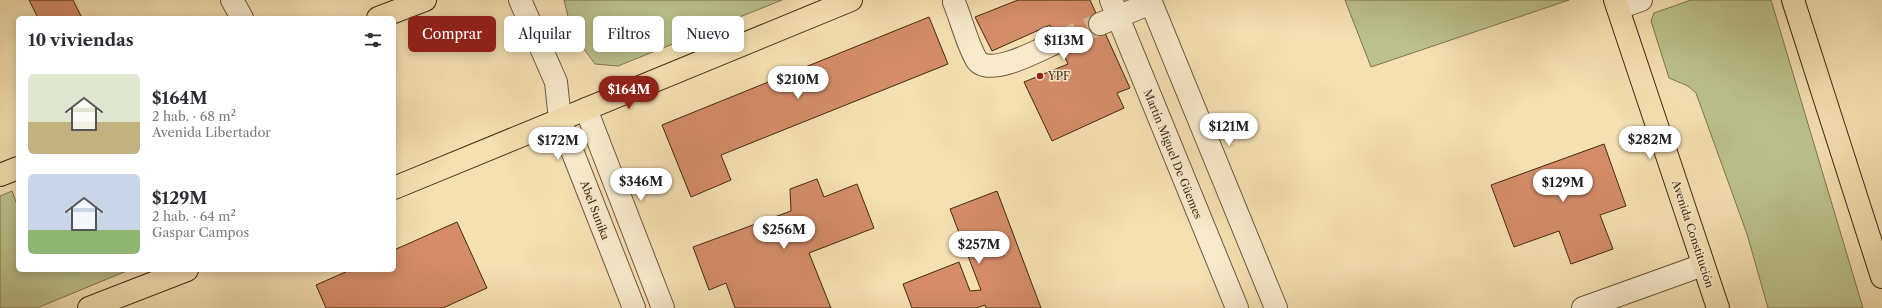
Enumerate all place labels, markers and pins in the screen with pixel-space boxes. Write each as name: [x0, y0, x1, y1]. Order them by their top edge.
pin: $113M: [1036, 27, 1092, 61]
pin: $210M: [770, 66, 826, 100]
place label: YPF: [1047, 69, 1070, 83]
marker: YPF: [1035, 71, 1045, 81]
pin: $164M: [601, 76, 657, 110]
pin: $121M: [1201, 113, 1257, 147]
pin: $282M: [1622, 126, 1678, 160]
pin: $172M: [530, 127, 586, 161]
pin: $346M: [613, 168, 669, 202]
pin: $129M: [1535, 169, 1591, 203]
pin: $256M: [756, 216, 812, 250]
pin: $257M: [951, 231, 1007, 265]

